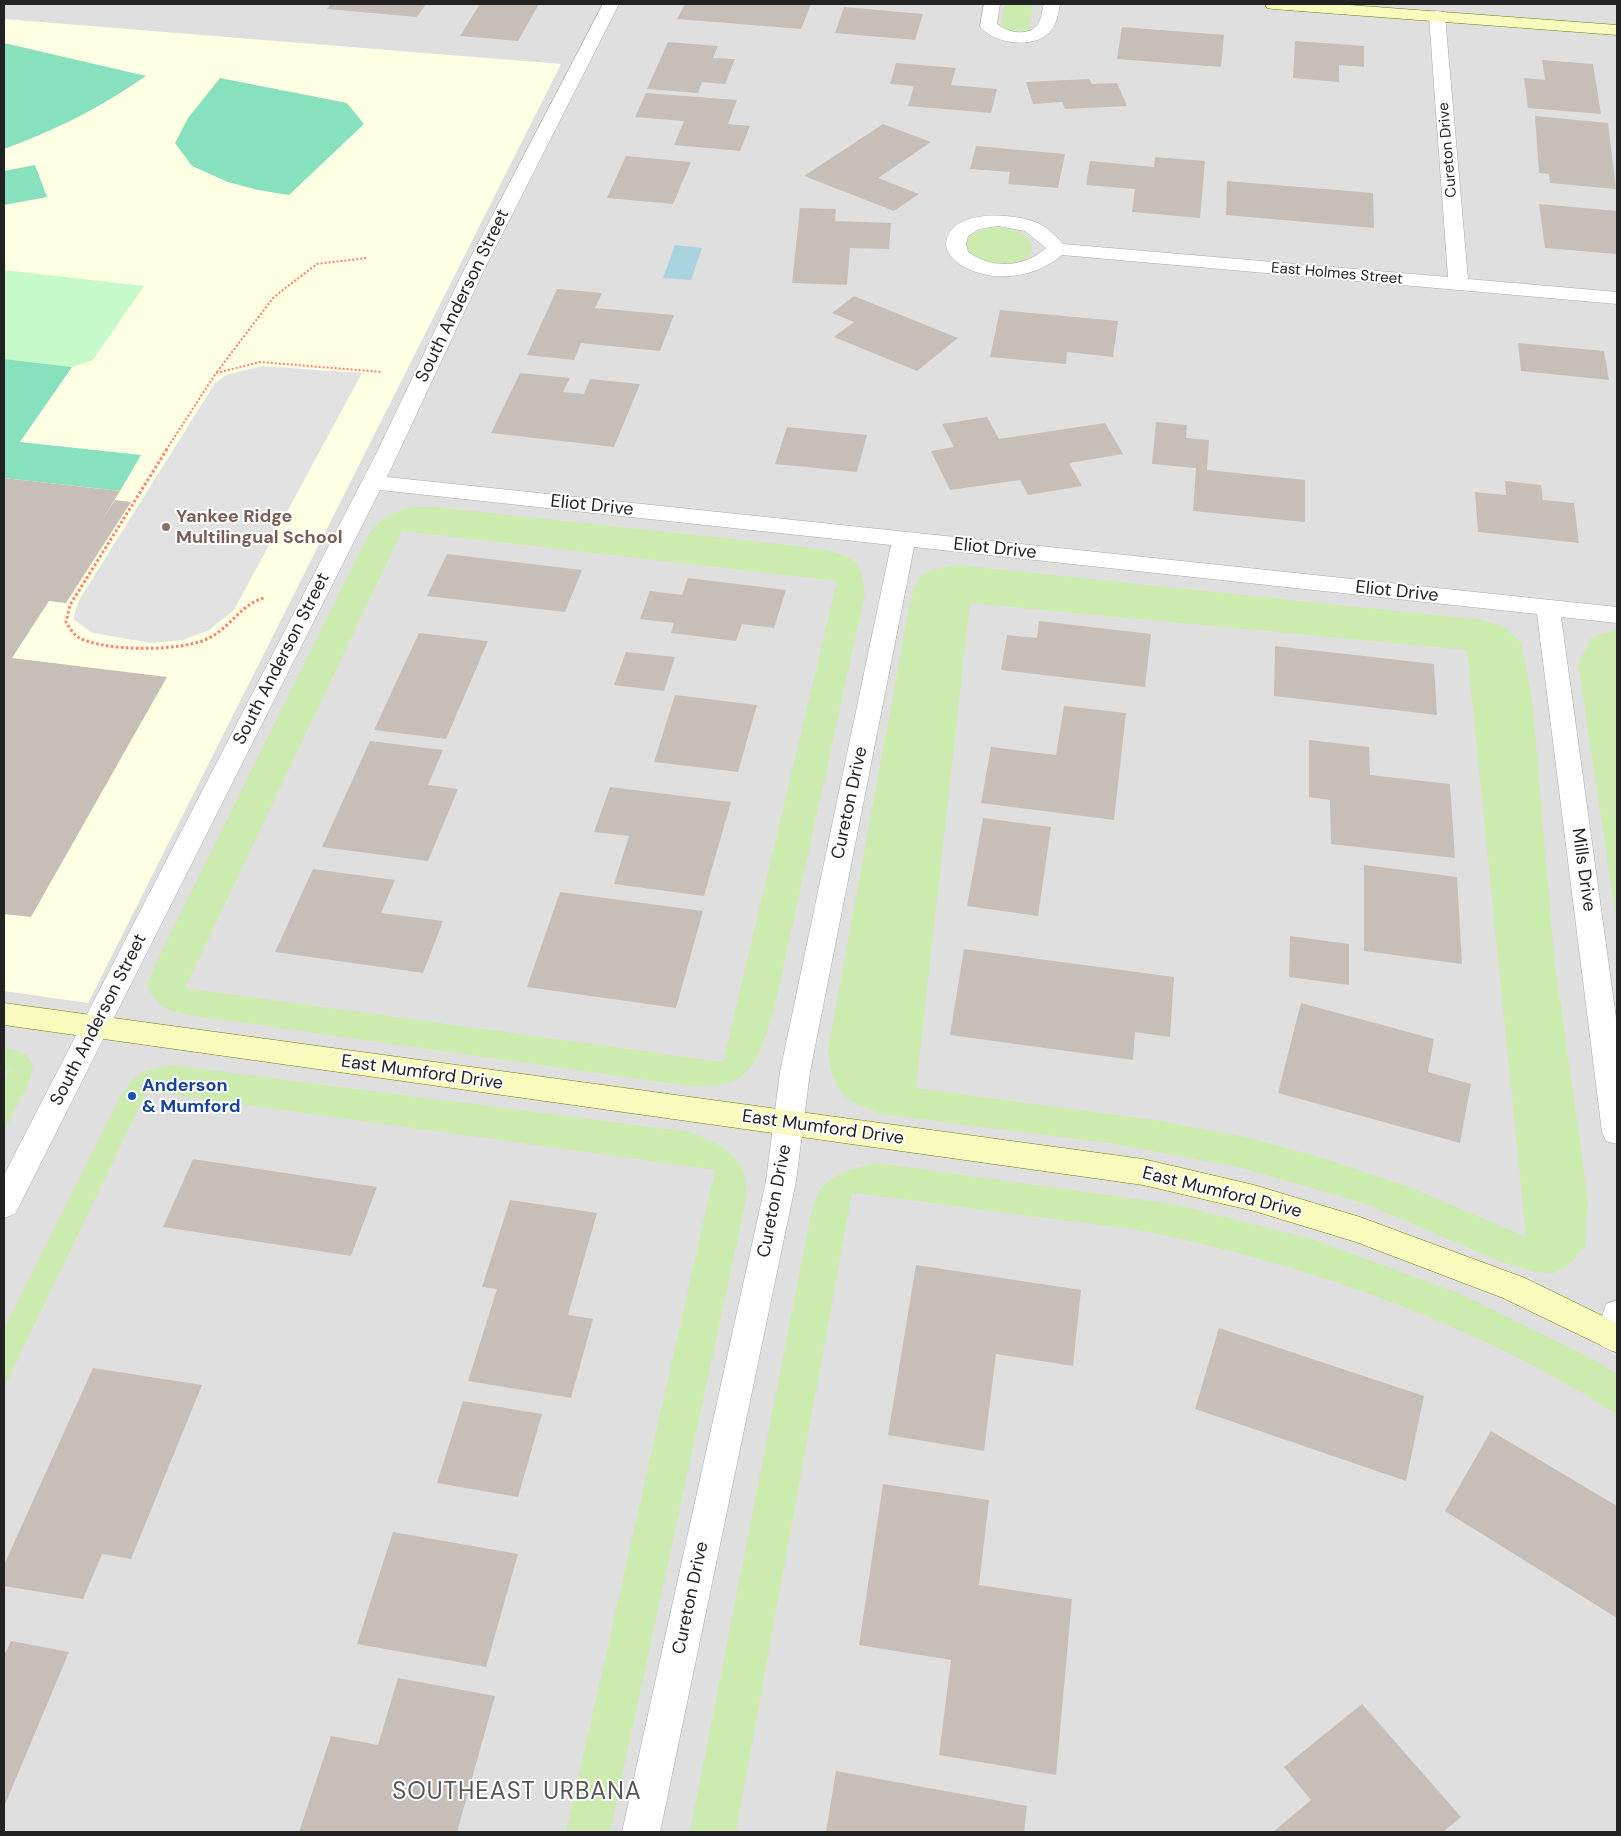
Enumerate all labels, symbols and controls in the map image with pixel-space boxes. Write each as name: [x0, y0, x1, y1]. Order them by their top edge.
street label: Cureton Drive: [1435, 102, 1461, 198]
street label: South Anderson Street: [412, 206, 514, 386]
street label: East Holmes Street: [1270, 259, 1404, 289]
street label: Eliot Drive: [549, 491, 635, 521]
place label: Yankee Ridge Multilingual School: [176, 506, 342, 548]
marker: Yankee Ridge Multilingual School: [160, 521, 172, 533]
street label: Eliot Drive: [952, 534, 1038, 564]
street label: South Anderson Street: [229, 569, 335, 749]
street label: Eliot Drive: [1354, 577, 1440, 607]
street label: Cureton Drive: [828, 745, 872, 861]
street label: Mills Drive: [1566, 827, 1600, 913]
street label: South Anderson Street: [46, 930, 152, 1110]
street label: East Mumford Drive: [340, 1051, 504, 1095]
place label: Anderson & Mumford: [142, 1075, 241, 1118]
marker: Anderson & Mumford: [126, 1090, 138, 1102]
street label: East Mumford Drive: [741, 1106, 905, 1150]
street label: Cureton Drive: [753, 1143, 797, 1259]
street label: East Mumford Drive: [1140, 1163, 1304, 1223]
street label: Cureton Drive: [669, 1540, 713, 1656]
district label: SOUTHEAST URBANA: [390, 1779, 644, 1807]

